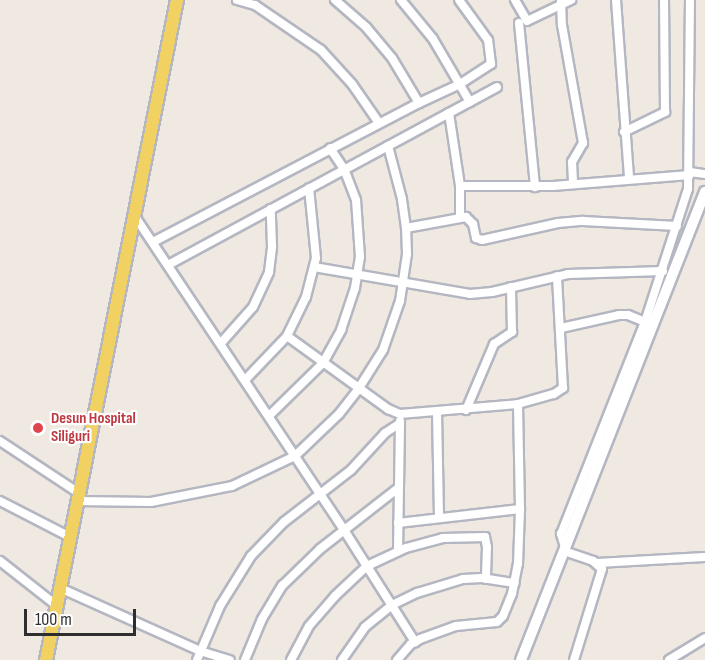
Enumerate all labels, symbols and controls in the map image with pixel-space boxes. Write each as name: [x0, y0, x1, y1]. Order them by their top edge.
place label: Desun Hospital Siliguri: [51, 409, 136, 447]
marker: Desun Hospital Siliguri: [29, 419, 47, 437]
scale bar: [27, 597, 140, 635]
text: 100 m: [35, 609, 72, 630]

